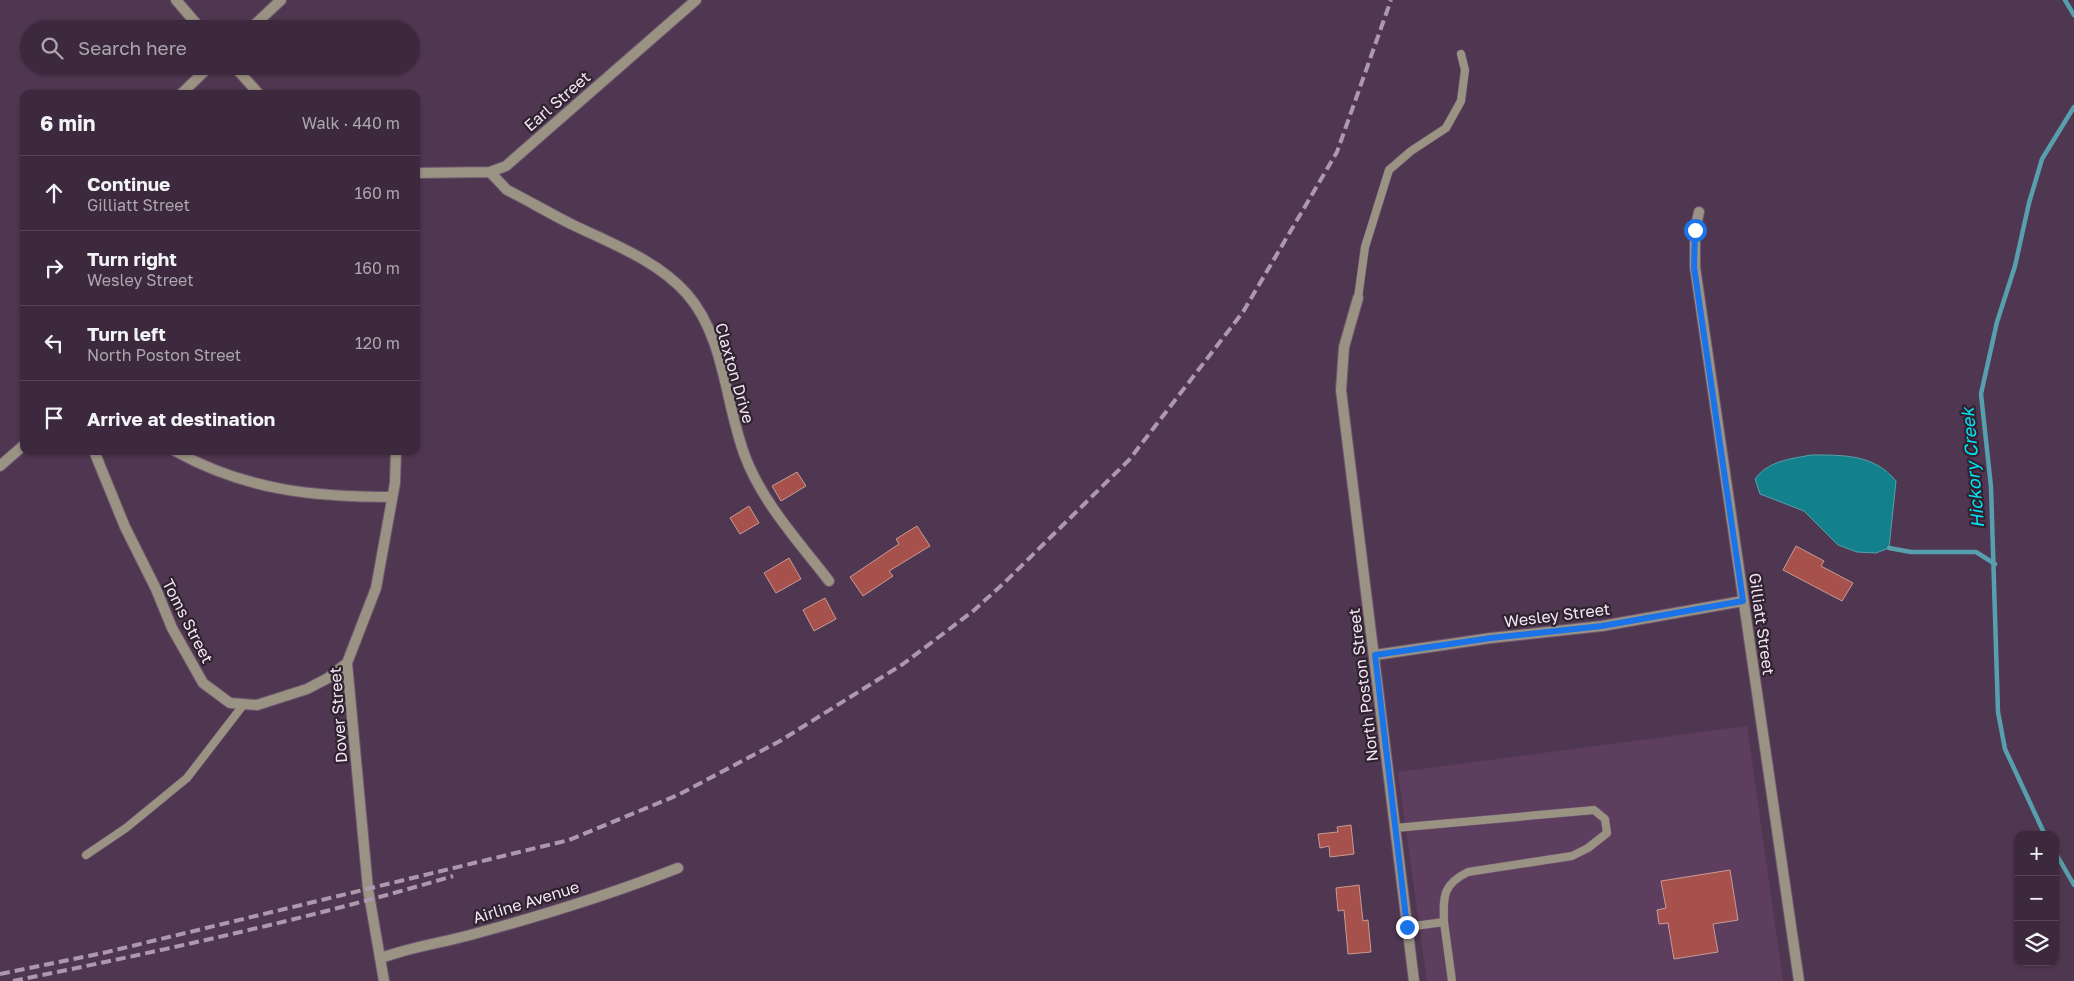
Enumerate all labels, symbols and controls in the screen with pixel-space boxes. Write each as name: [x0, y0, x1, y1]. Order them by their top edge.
search box: [20, 20, 420, 75]
icon: search: [38, 34, 66, 62]
text: Search here: [78, 36, 187, 59]
street label: Earl Street: [520, 67, 594, 135]
text: 6 min: [40, 110, 95, 136]
text: Walk · 440 m: [302, 113, 400, 133]
text: Continue: [87, 172, 170, 195]
icon: ahead: [40, 179, 68, 207]
text: 160 m: [354, 183, 400, 203]
text: Gilliatt Street: [87, 195, 190, 215]
route start: [1684, 219, 1707, 242]
text: Turn right: [87, 247, 177, 270]
icon: right: [40, 254, 68, 282]
text: 160 m: [354, 258, 400, 278]
text: Wesley Street: [87, 270, 194, 290]
street label: Claxton Drive: [711, 320, 759, 426]
text: Turn left: [87, 322, 166, 345]
icon: left: [40, 329, 68, 357]
text: 120 m: [355, 333, 400, 353]
text: North Poston Street: [87, 345, 241, 365]
icon: arrive: [40, 404, 68, 432]
water label: Hickory Creek: [1956, 405, 1988, 529]
text: Arrive at destination: [87, 407, 275, 430]
street label: Gilliatt Street: [1745, 572, 1779, 676]
street label: Toms Street: [158, 575, 218, 667]
street label: Wesley Street: [1503, 599, 1611, 631]
street label: North Poston Street: [1344, 607, 1382, 763]
street label: Dover Street: [325, 666, 351, 764]
map controls: [2014, 831, 2059, 966]
button: +: [2014, 831, 2059, 876]
street label: Airline Avenue: [470, 876, 582, 928]
button: −: [2014, 876, 2059, 921]
route end: [1396, 916, 1419, 939]
button: layers: [2014, 921, 2059, 966]

